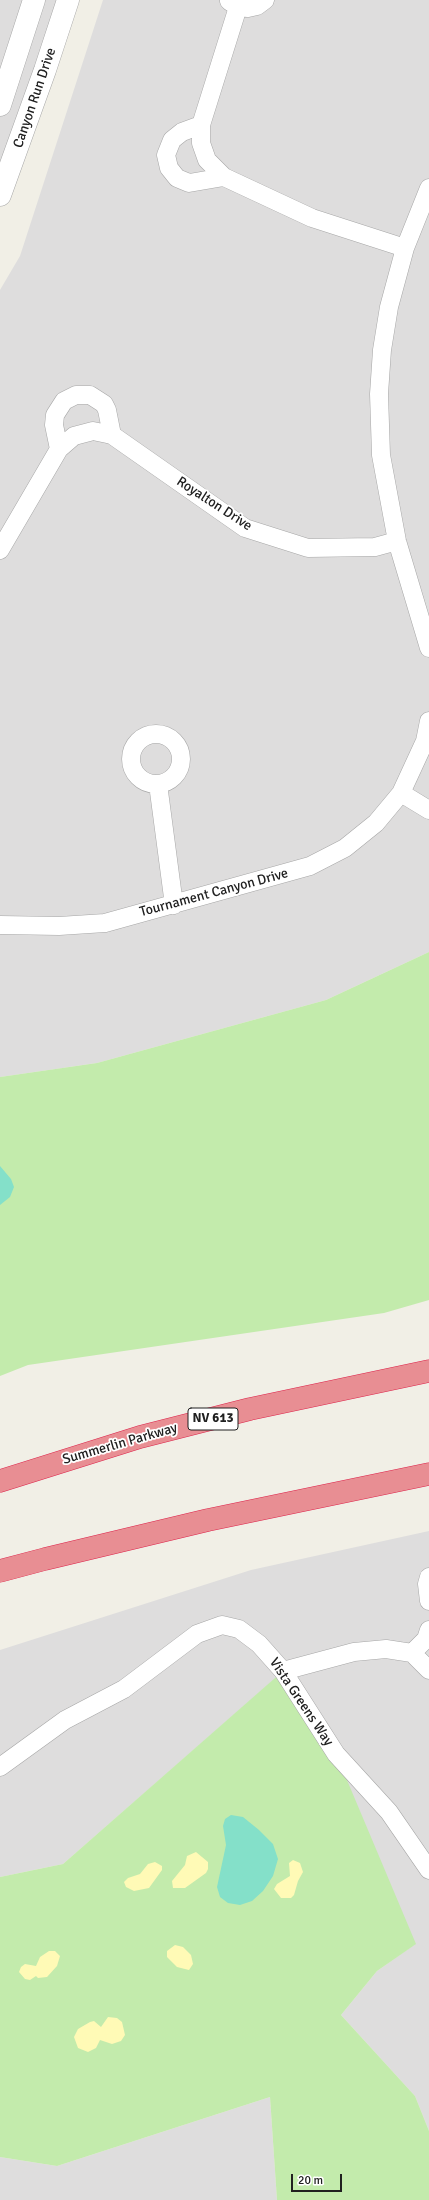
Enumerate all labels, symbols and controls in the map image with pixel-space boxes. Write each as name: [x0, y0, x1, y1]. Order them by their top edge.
street label: Canyon Run Drive: [10, 46, 60, 150]
street label: Royalton Drive: [173, 473, 255, 535]
street label: Tournament Canyon Drive: [138, 865, 290, 921]
road number: NV 613: [188, 1408, 238, 1430]
street label: Summerlin Parkway: [61, 1420, 179, 1468]
street label: Vista Greens Way: [265, 1655, 337, 1749]
scale bar: [293, 2166, 344, 2192]
text: 20 m: [298, 2173, 323, 2188]

